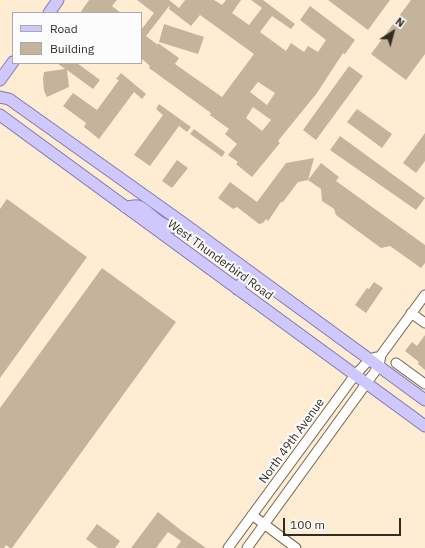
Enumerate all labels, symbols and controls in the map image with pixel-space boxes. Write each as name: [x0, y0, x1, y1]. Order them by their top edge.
legend: [12, 12, 142, 64]
north arrow: [373, 12, 413, 52]
text: N: [393, 14, 407, 30]
text: Road: [50, 21, 78, 36]
text: Building: [50, 41, 94, 56]
street label: West Thunderbird Road: [164, 217, 276, 303]
street label: North 49th Avenue: [256, 396, 328, 486]
scale bar: [285, 510, 403, 536]
text: 100 m: [290, 517, 325, 532]

